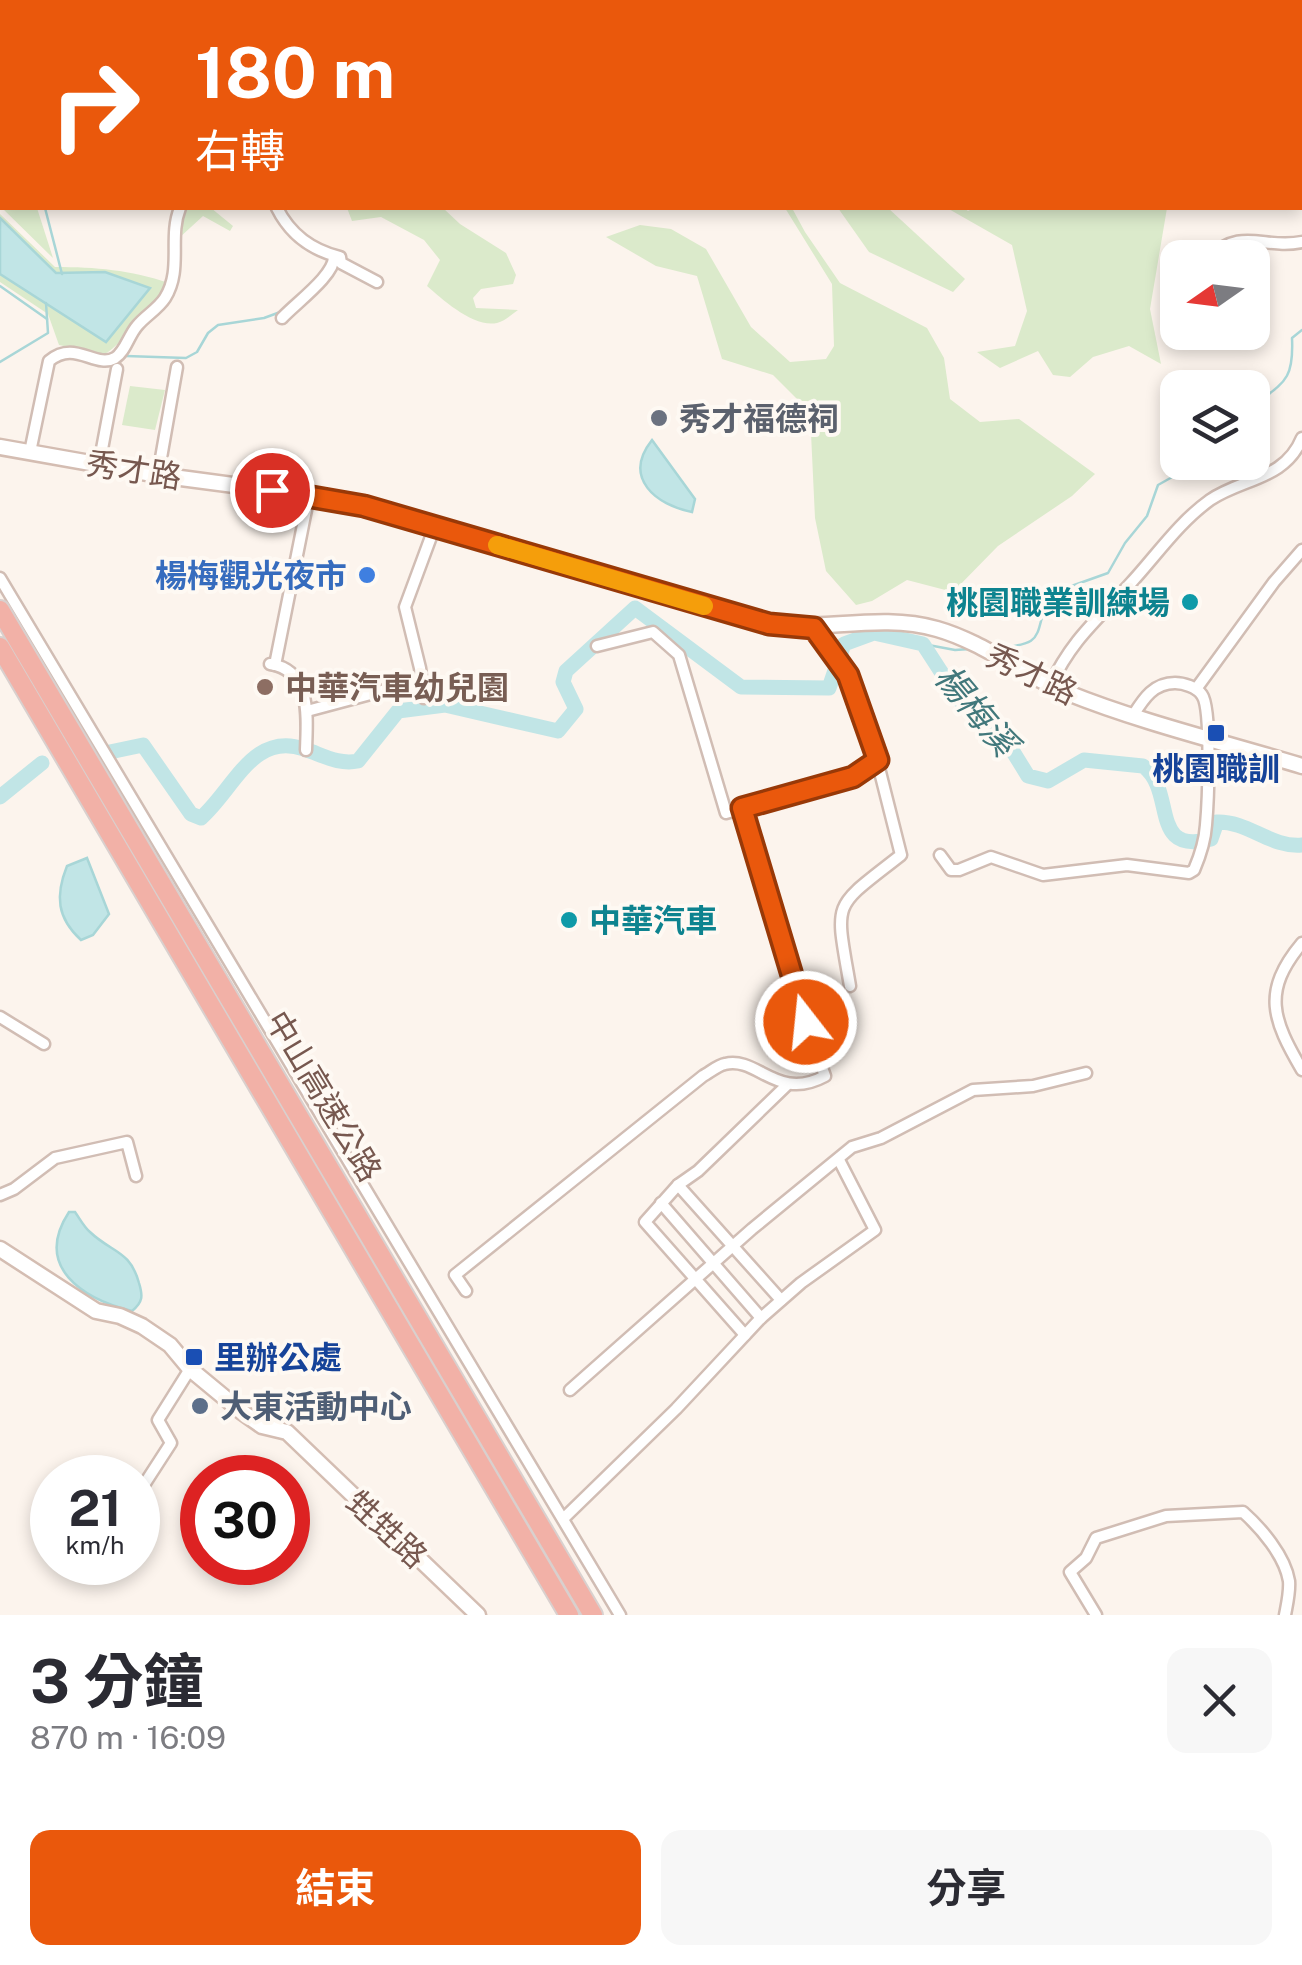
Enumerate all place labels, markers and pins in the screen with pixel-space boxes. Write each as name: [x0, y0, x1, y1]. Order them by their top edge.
place label: 秀才福德祠: [679, 400, 839, 437]
marker: 秀才福德祠: [648, 407, 670, 429]
pin: [230, 448, 315, 533]
place label: 楊梅觀光夜市: [155, 557, 347, 594]
marker: 楊梅觀光夜市: [356, 564, 378, 586]
place label: 桃園職業訓練場: [946, 584, 1170, 621]
marker: 桃園職業訓練場: [1179, 591, 1201, 613]
place label: 中華汽車幼兒園: [285, 669, 509, 706]
marker: 中華汽車幼兒園: [254, 676, 276, 698]
marker: 桃園職訓: [1205, 722, 1227, 744]
place label: 桃園職訓: [1152, 750, 1280, 787]
place label: 中華汽車: [589, 902, 717, 939]
marker: 中華汽車: [558, 909, 580, 931]
place label: 里辦公處: [214, 1339, 342, 1376]
marker: 里辦公處: [183, 1346, 205, 1368]
place label: 大東活動中心: [220, 1388, 412, 1425]
marker: 大東活動中心: [189, 1395, 211, 1417]

